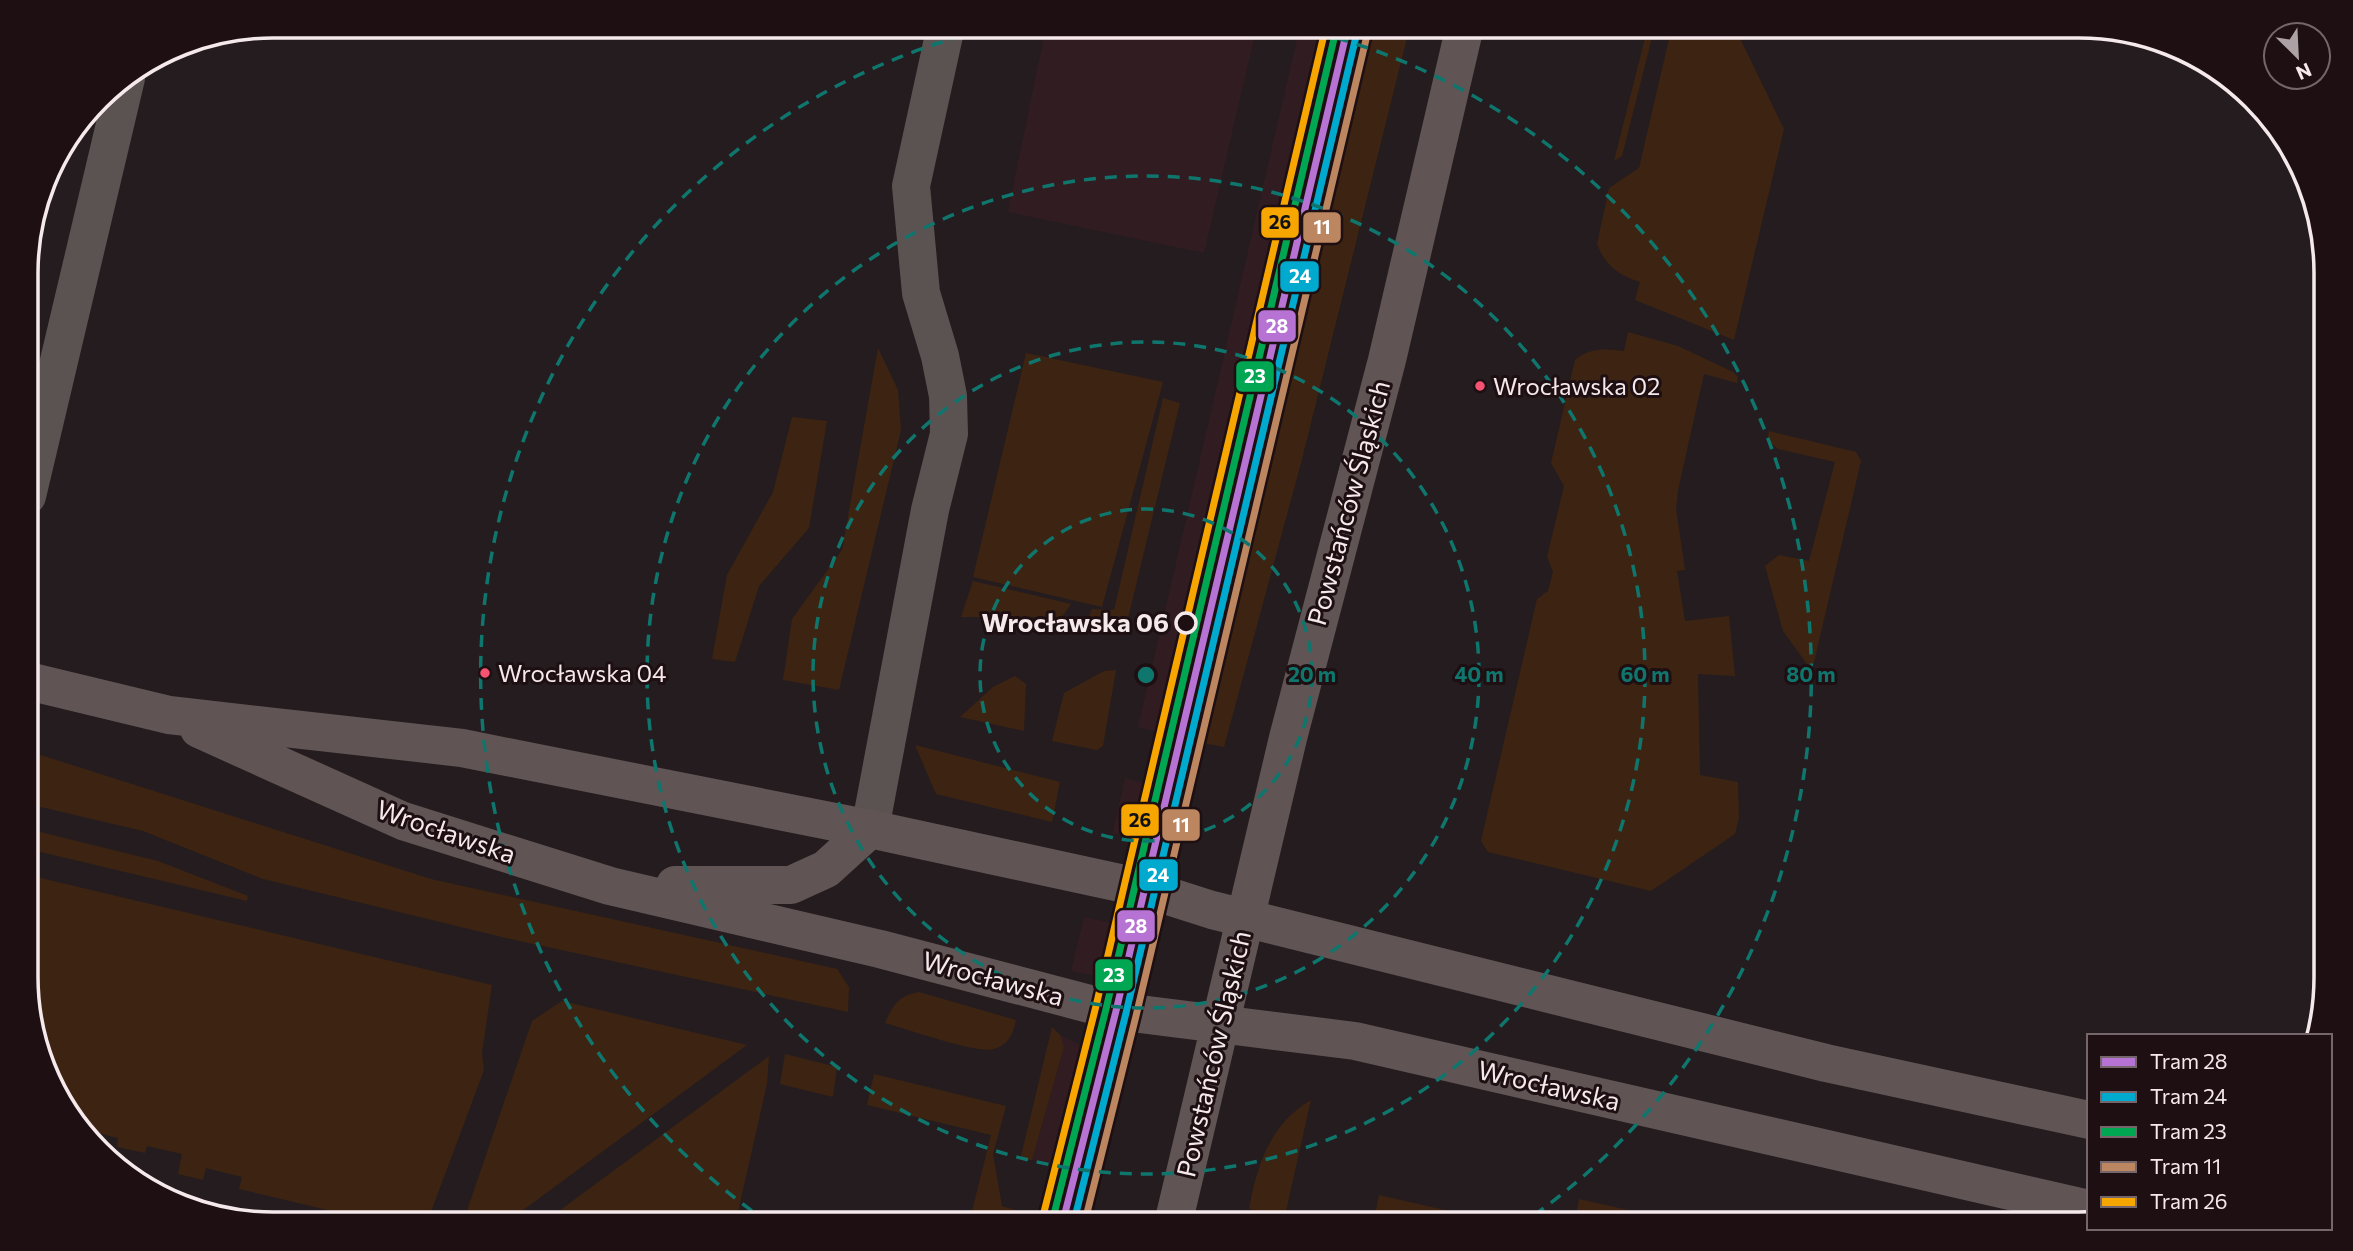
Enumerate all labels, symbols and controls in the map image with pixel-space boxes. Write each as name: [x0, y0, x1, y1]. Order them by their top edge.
north arrow: [2262, 21, 2332, 91]
text: N: [2293, 59, 2315, 85]
line badge: 26: [1260, 206, 1300, 239]
text: 26: [1269, 210, 1291, 233]
line badge: 11: [1302, 211, 1342, 244]
text: 11: [1313, 215, 1331, 238]
line badge: 24: [1279, 260, 1320, 293]
text: 24: [1289, 264, 1311, 287]
line badge: 28: [1257, 309, 1297, 343]
text: 28: [1266, 314, 1288, 337]
line badge: 23: [1235, 360, 1275, 393]
text: 23: [1244, 364, 1266, 387]
place label: Wrocławska 02: [1493, 371, 1660, 400]
street label: Powstańców Śląskich: [1300, 377, 1395, 628]
marker: Wrocławska 02: [1473, 379, 1487, 393]
place label: Wrocławska 06: [982, 606, 1169, 637]
marker: Wrocławska 06: [1175, 612, 1197, 634]
place label: Wrocławska 04: [498, 658, 666, 687]
text: 20 m: [1288, 661, 1336, 686]
text: 40 m: [1454, 661, 1504, 686]
text: 60 m: [1620, 661, 1670, 686]
text: 80 m: [1786, 661, 1836, 686]
centre of rings: [1134, 663, 1158, 687]
marker: Wrocławska 04: [478, 666, 492, 680]
street label: Wrocławska: [373, 792, 520, 869]
line badge: 26: [1120, 803, 1160, 837]
text: 26: [1129, 808, 1151, 831]
line badge: 11: [1161, 808, 1201, 842]
text: 11: [1172, 813, 1190, 836]
line badge: 24: [1138, 858, 1179, 892]
text: 24: [1147, 863, 1169, 886]
line badge: 28: [1116, 909, 1156, 943]
text: 28: [1125, 914, 1147, 937]
street label: Powstańców Śląskich: [1169, 927, 1256, 1180]
street label: Wrocławska: [919, 944, 1067, 1011]
line badge: 23: [1094, 958, 1134, 992]
text: 23: [1103, 963, 1125, 986]
legend: [2087, 1034, 2332, 1230]
text: Tram 28: [2150, 1048, 2228, 1073]
street label: Wrocławska: [1475, 1053, 1623, 1116]
text: Tram 24: [2150, 1083, 2227, 1108]
text: Tram 23: [2150, 1118, 2227, 1143]
text: Tram 11: [2150, 1153, 2221, 1178]
text: Tram 26: [2150, 1188, 2228, 1213]

